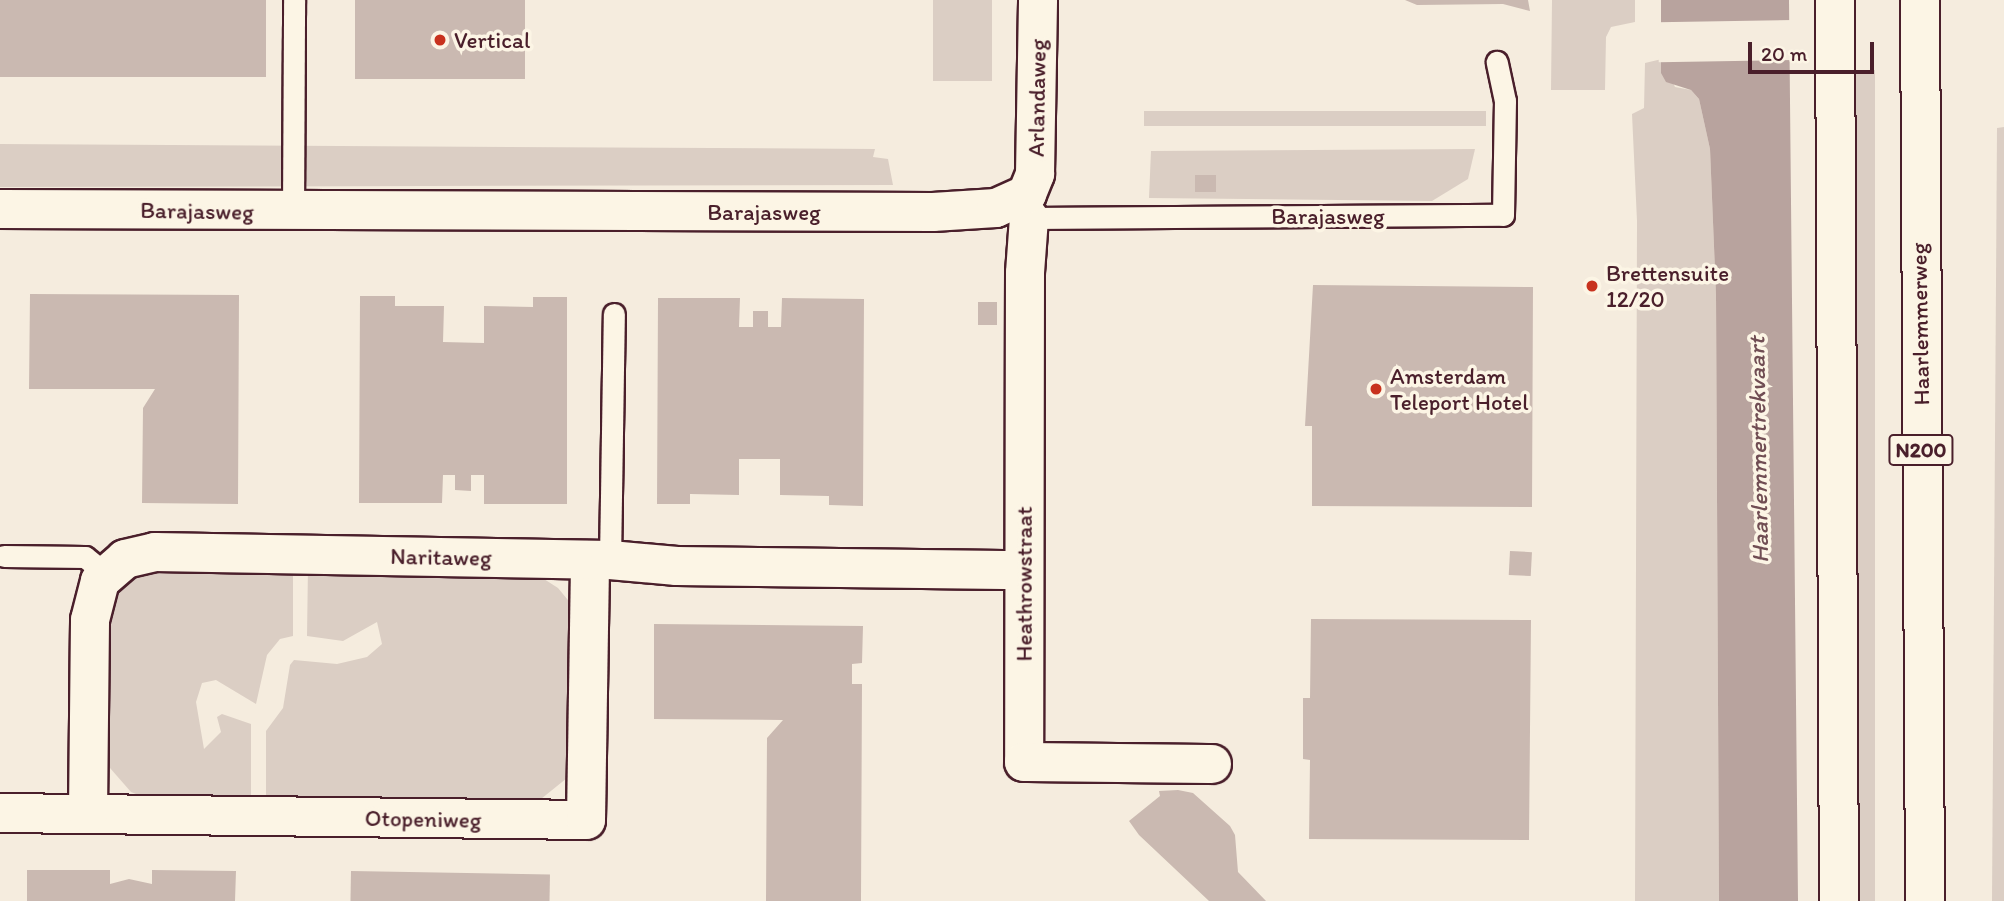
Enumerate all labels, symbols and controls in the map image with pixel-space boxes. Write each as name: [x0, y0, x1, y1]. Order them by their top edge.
place label: Vertical: [454, 26, 530, 54]
scale bar: [1752, 28, 1878, 72]
marker: Vertical: [432, 32, 448, 48]
street label: Arlandaweg: [1022, 39, 1052, 157]
text: 20 m: [1761, 41, 1807, 66]
street label: Barajasweg: [140, 196, 254, 226]
street label: Barajasweg: [707, 198, 821, 226]
street label: Barajasweg: [1271, 202, 1385, 230]
street label: Haarlemmerweg: [1905, 242, 1935, 406]
place label: Brettensuite 12/20: [1606, 259, 1729, 313]
marker: Brettensuite 12/20: [1584, 278, 1600, 294]
water label: Haarlemmertrekvaart: [1742, 337, 1774, 563]
place label: Amsterdam Teleport Hotel: [1390, 362, 1529, 416]
marker: Amsterdam Teleport Hotel: [1368, 381, 1384, 397]
road number: N200: [1888, 433, 1954, 468]
street label: Heathrowstraat: [1010, 507, 1038, 661]
street label: Naritaweg: [390, 542, 492, 572]
street label: Otopeniweg: [364, 804, 482, 834]

